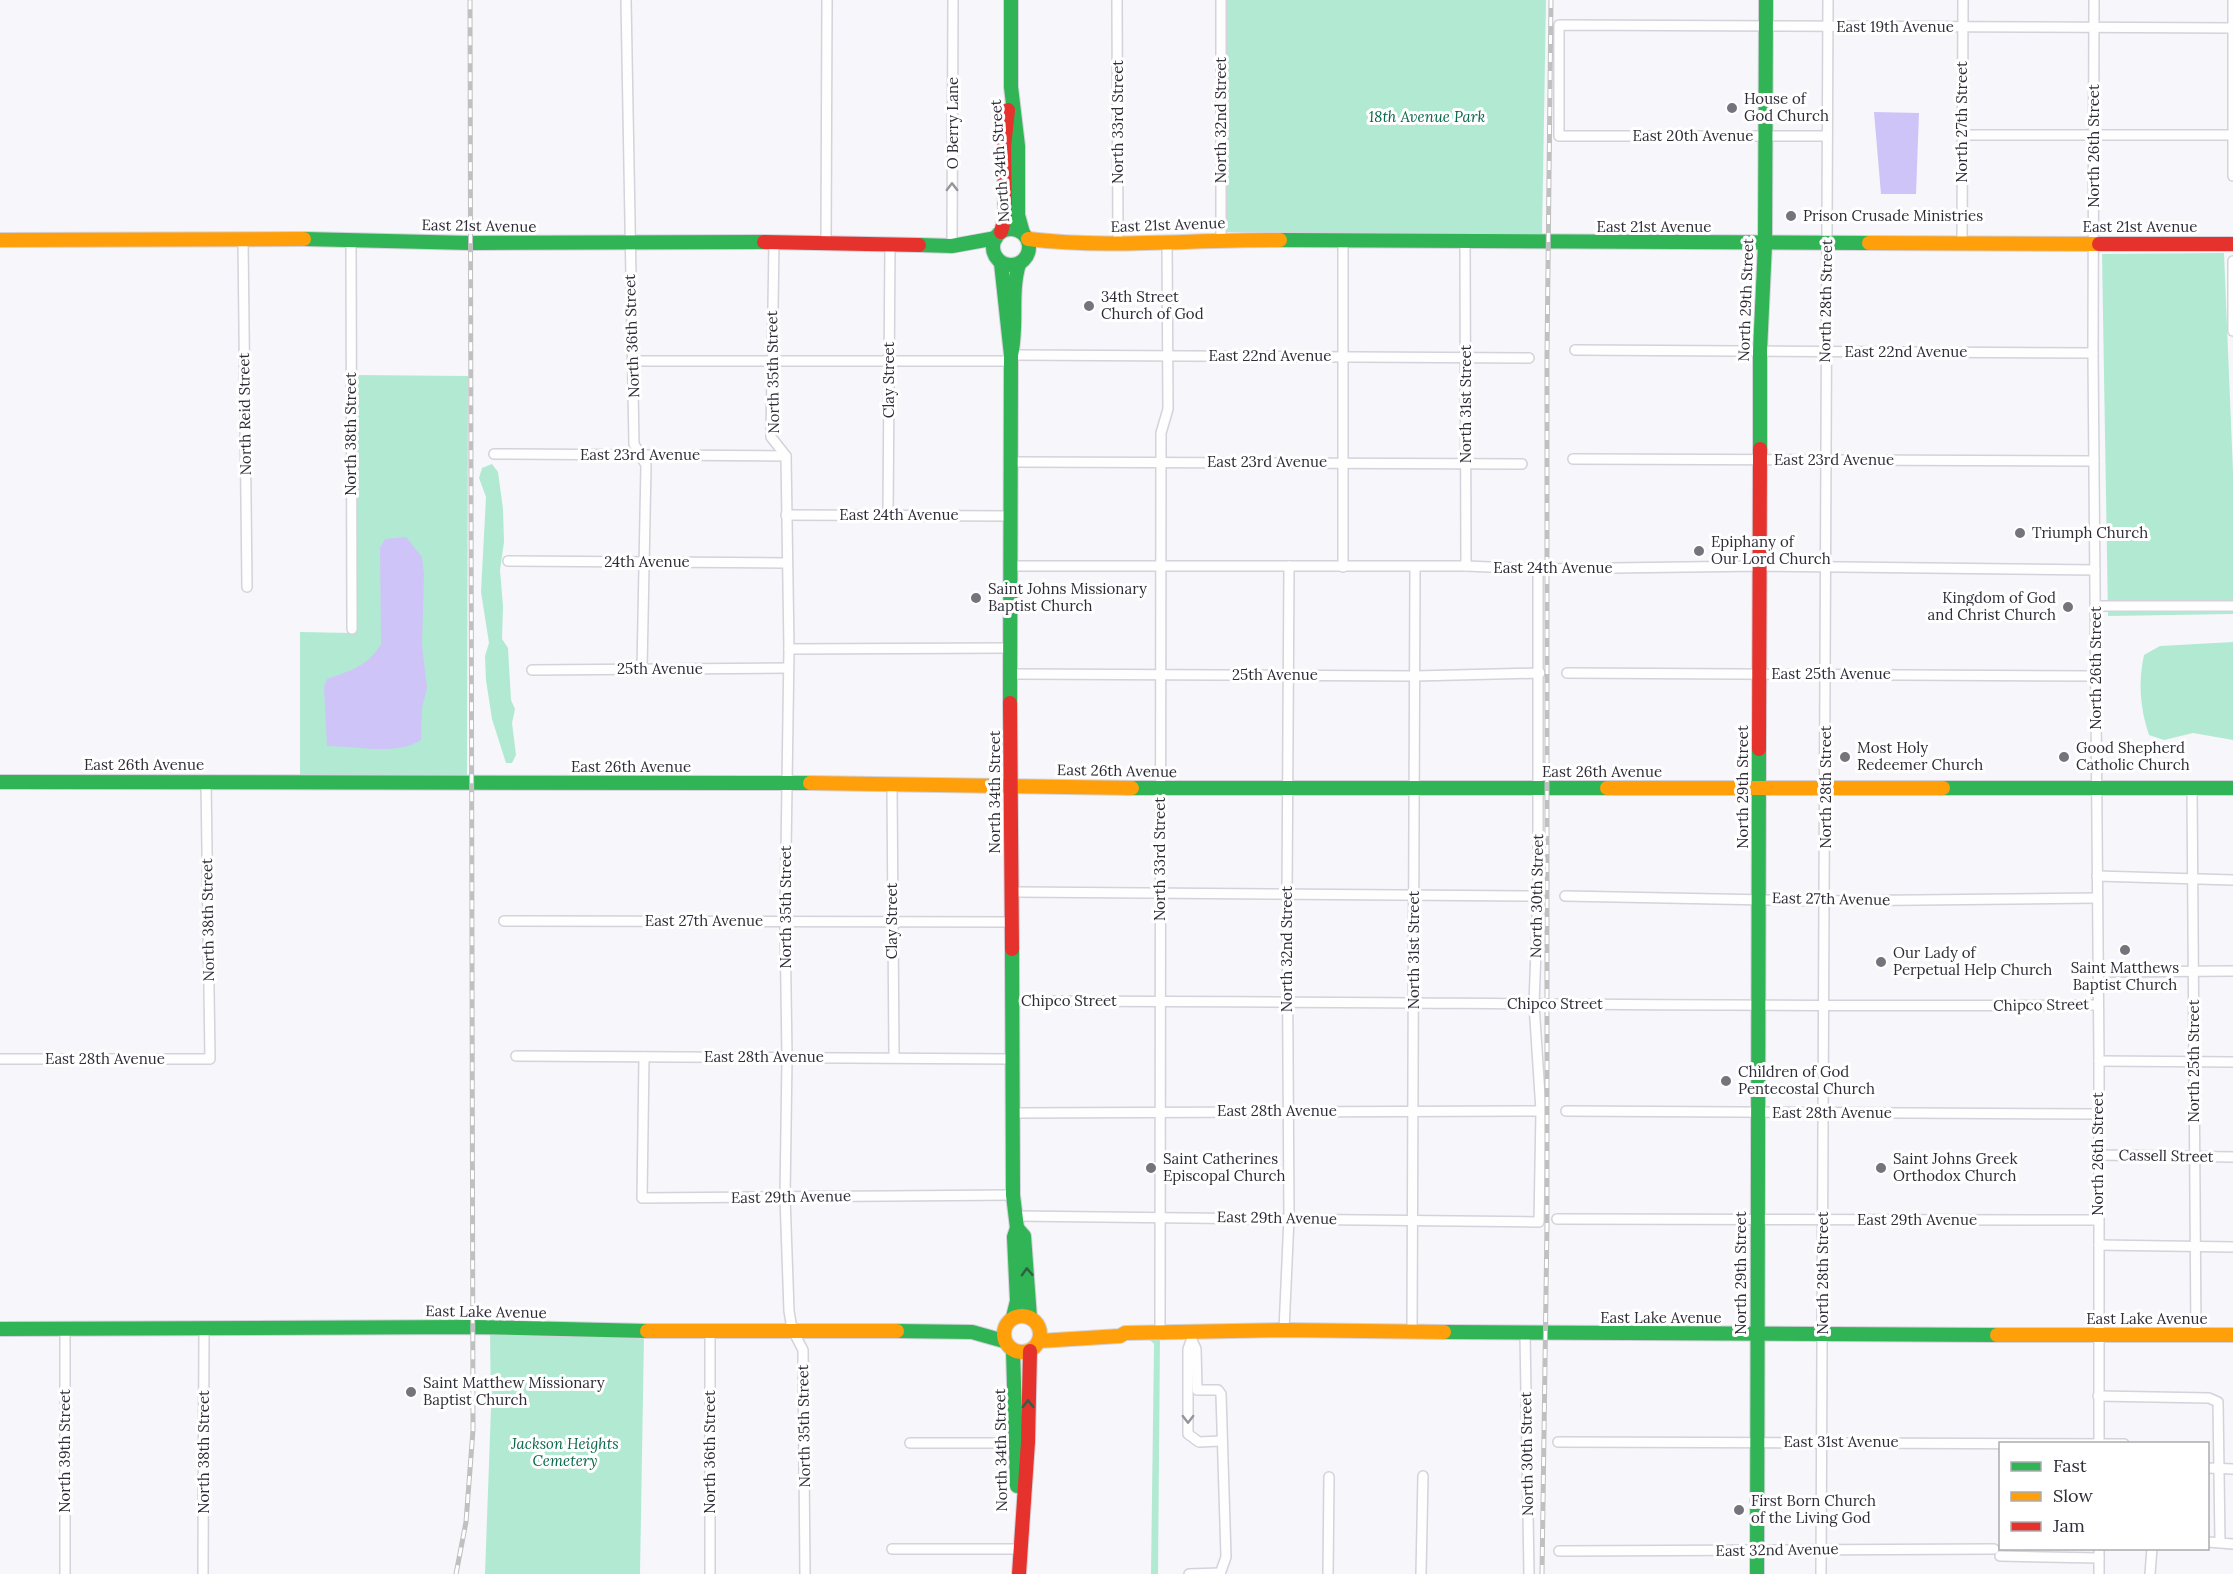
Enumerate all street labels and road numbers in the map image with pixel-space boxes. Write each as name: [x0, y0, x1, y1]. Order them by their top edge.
street label: East 19th Avenue: [1836, 17, 1954, 36]
street label: North 32nd Street: [1211, 57, 1230, 183]
street label: North 33rd Street: [1108, 60, 1127, 184]
street label: North 27th Street: [1952, 61, 1971, 183]
street label: O Berry Lane: [943, 77, 962, 169]
street label: North 26th Street: [2084, 84, 2103, 208]
street label: North 34th Street: [986, 99, 1013, 223]
street label: East 20th Avenue: [1633, 126, 1753, 145]
street label: East 21st Avenue: [1110, 213, 1226, 236]
street label: East 21st Avenue: [421, 215, 537, 236]
street label: East 21st Avenue: [1597, 217, 1711, 236]
street label: East 21st Avenue: [2083, 217, 2197, 236]
street label: North 29th Street: [1734, 238, 1757, 362]
street label: North 28th Street: [1815, 239, 1836, 363]
street label: North 36th Street: [620, 274, 643, 398]
street label: North 35th Street: [762, 310, 783, 434]
street label: Clay Street: [879, 342, 898, 418]
street label: East 22nd Avenue: [1845, 342, 1967, 361]
street label: North 31st Street: [1456, 345, 1475, 463]
street label: East 22nd Avenue: [1209, 346, 1331, 365]
street label: North Reid Street: [234, 352, 255, 475]
street label: North 38th Street: [341, 372, 360, 496]
street label: East 23rd Avenue: [580, 445, 700, 464]
street label: East 23rd Avenue: [1774, 450, 1894, 469]
street label: East 23rd Avenue: [1207, 452, 1327, 471]
street label: East 24th Avenue: [839, 505, 959, 524]
street label: 24th Avenue: [604, 552, 690, 571]
street label: East 24th Avenue: [1493, 558, 1613, 577]
street label: North 26th Street: [2086, 606, 2105, 730]
street label: 25th Avenue: [617, 659, 703, 678]
street label: East 25th Avenue: [1771, 664, 1891, 683]
street label: 25th Avenue: [1232, 665, 1318, 684]
street label: North 29th Street: [1733, 725, 1752, 849]
street label: North 28th Street: [1816, 725, 1835, 849]
street label: North 34th Street: [985, 730, 1004, 854]
street label: East 26th Avenue: [84, 755, 204, 774]
street label: East 26th Avenue: [571, 757, 691, 776]
street label: East 26th Avenue: [1057, 760, 1177, 781]
street label: East 26th Avenue: [1542, 762, 1662, 781]
street label: North 33rd Street: [1150, 797, 1169, 921]
street label: North 30th Street: [1526, 833, 1547, 958]
street label: North 35th Street: [776, 845, 795, 969]
street label: North 38th Street: [197, 858, 218, 982]
street label: Clay Street: [882, 883, 901, 959]
street label: North 32nd Street: [1277, 886, 1296, 1012]
street label: East 27th Avenue: [1772, 888, 1890, 909]
street label: North 31st Street: [1404, 891, 1423, 1009]
street label: East 27th Avenue: [645, 911, 763, 930]
street label: Chipco Street: [1021, 991, 1117, 1010]
street label: Chipco Street: [1507, 994, 1603, 1013]
street label: Chipco Street: [1993, 994, 2089, 1015]
street label: North 25th Street: [2184, 999, 2203, 1122]
street label: East 28th Avenue: [704, 1047, 824, 1066]
street label: East 28th Avenue: [45, 1049, 165, 1068]
street label: North 26th Street: [2088, 1092, 2107, 1216]
street label: East 28th Avenue: [1217, 1101, 1337, 1120]
street label: East 28th Avenue: [1772, 1103, 1892, 1122]
street label: Cassell Street: [2118, 1145, 2214, 1166]
street label: East 29th Avenue: [731, 1186, 851, 1207]
street label: East 29th Avenue: [1217, 1207, 1337, 1228]
street label: East 29th Avenue: [1857, 1210, 1977, 1229]
street label: North 29th Street: [1731, 1211, 1750, 1335]
street label: North 28th Street: [1813, 1211, 1832, 1335]
street label: East Lake Avenue: [425, 1301, 547, 1322]
street label: East Lake Avenue: [1600, 1308, 1722, 1327]
street label: East Lake Avenue: [2086, 1309, 2208, 1328]
street label: North 35th Street: [793, 1364, 814, 1488]
street label: North 34th Street: [990, 1388, 1011, 1512]
street label: North 39th Street: [55, 1389, 74, 1513]
street label: North 38th Street: [194, 1390, 213, 1514]
street label: North 36th Street: [700, 1390, 719, 1514]
street label: North 30th Street: [1516, 1392, 1537, 1516]
street label: East 31st Avenue: [1783, 1432, 1899, 1451]
street label: East 32nd Avenue: [1715, 1539, 1839, 1560]

